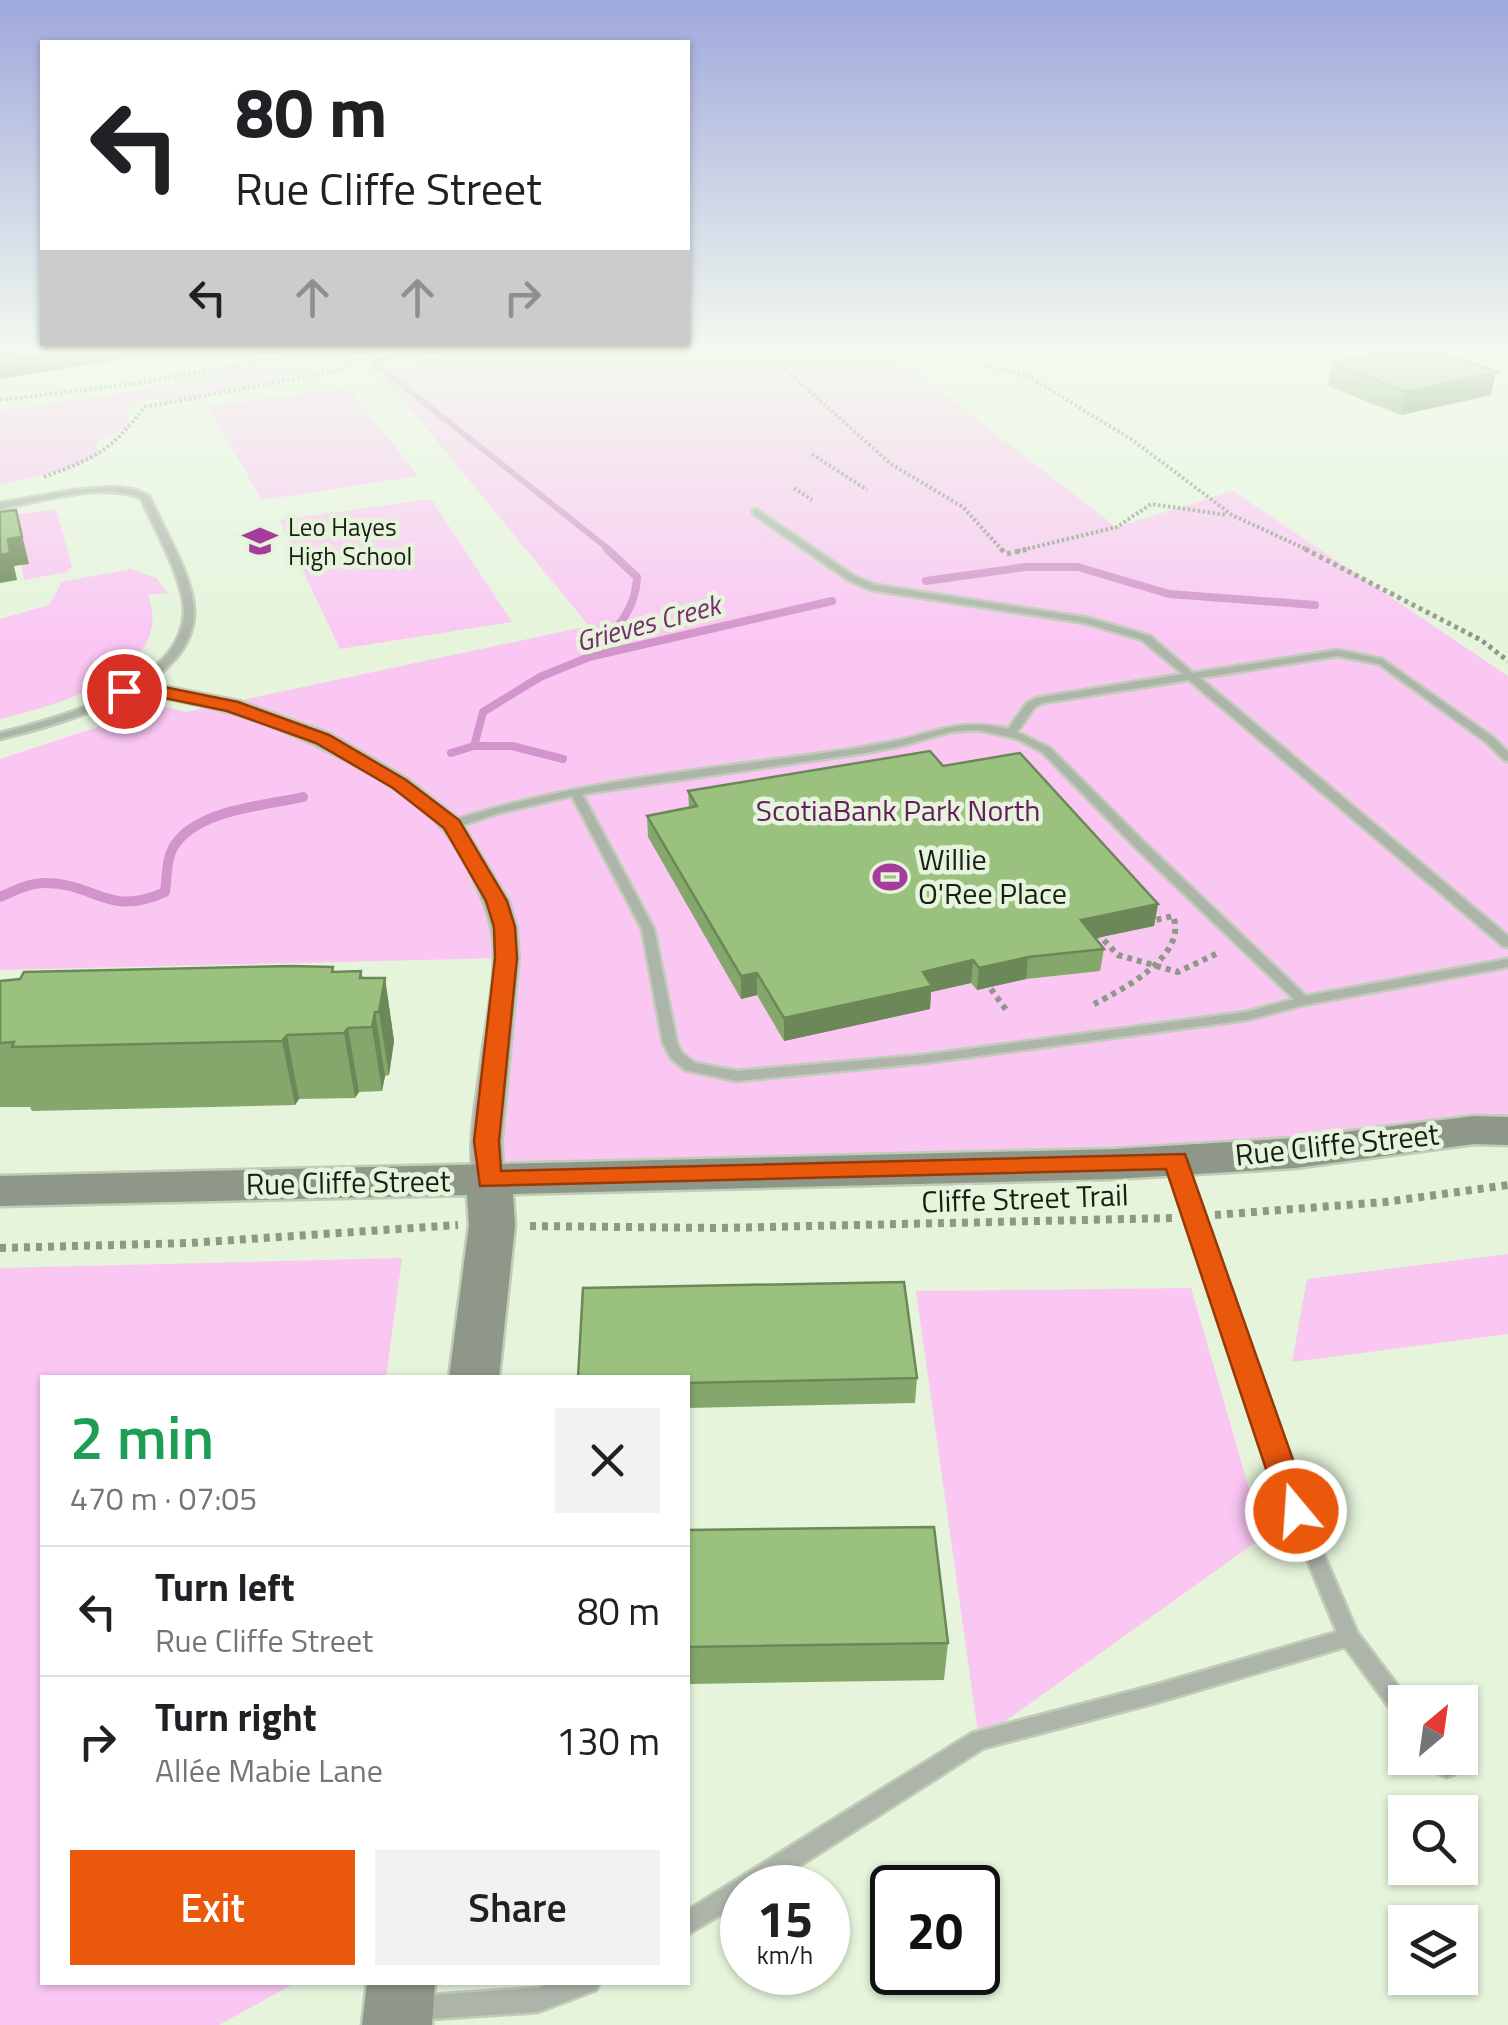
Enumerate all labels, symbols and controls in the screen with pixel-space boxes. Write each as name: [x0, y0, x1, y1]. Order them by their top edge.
text: 80 m: [235, 58, 388, 164]
icon: left: [70, 80, 200, 210]
text: Rue Cliffe Street: [235, 154, 542, 222]
icon: left: [180, 270, 235, 325]
icon: ahead: [285, 270, 340, 325]
icon: ahead: [390, 270, 445, 325]
icon: right: [495, 270, 550, 325]
place label: Leo Hayes High School: [288, 508, 412, 575]
school or university icon: Leo Hayes High School: [241, 522, 279, 560]
water label: Grieves Creek: [571, 582, 728, 662]
pin: [82, 649, 167, 734]
icon: arrive: [97, 664, 152, 719]
park label: ScotiaBank Park North: [756, 787, 1040, 833]
place label: Willie O'Ree Place: [918, 836, 1067, 916]
sports icon: Willie O'Ree Place: [871, 858, 909, 896]
street label: Rue Cliffe Street: [1233, 1110, 1441, 1178]
street label: Rue Cliffe Street: [245, 1157, 451, 1207]
street label: Cliffe Street Trail: [921, 1171, 1129, 1225]
text: 2 min: [70, 1391, 214, 1482]
button: close: [555, 1408, 660, 1513]
position arrow: [1244, 1459, 1348, 1563]
text: 470 m · 07:05: [70, 1474, 257, 1522]
text: Turn left: [155, 1558, 295, 1616]
text: 80 m: [577, 1582, 660, 1640]
icon: left: [70, 1584, 125, 1639]
text: Rue Cliffe Street: [155, 1616, 373, 1664]
north arrow: [1388, 1685, 1478, 1775]
map controls: [1388, 1685, 1478, 1995]
text: Turn right: [155, 1688, 317, 1746]
text: 130 m: [556, 1712, 660, 1770]
icon: right: [70, 1714, 125, 1769]
text: Allée Mabie Lane: [155, 1746, 383, 1794]
button: search: [1388, 1795, 1478, 1885]
button: Exit: [70, 1850, 355, 1965]
button: Share: [375, 1850, 660, 1965]
speed limit sign: 20: [870, 1865, 1000, 1995]
text: 15: [757, 1880, 813, 1956]
button: layers: [1388, 1905, 1478, 1995]
text: km/h: [757, 1936, 813, 1974]

